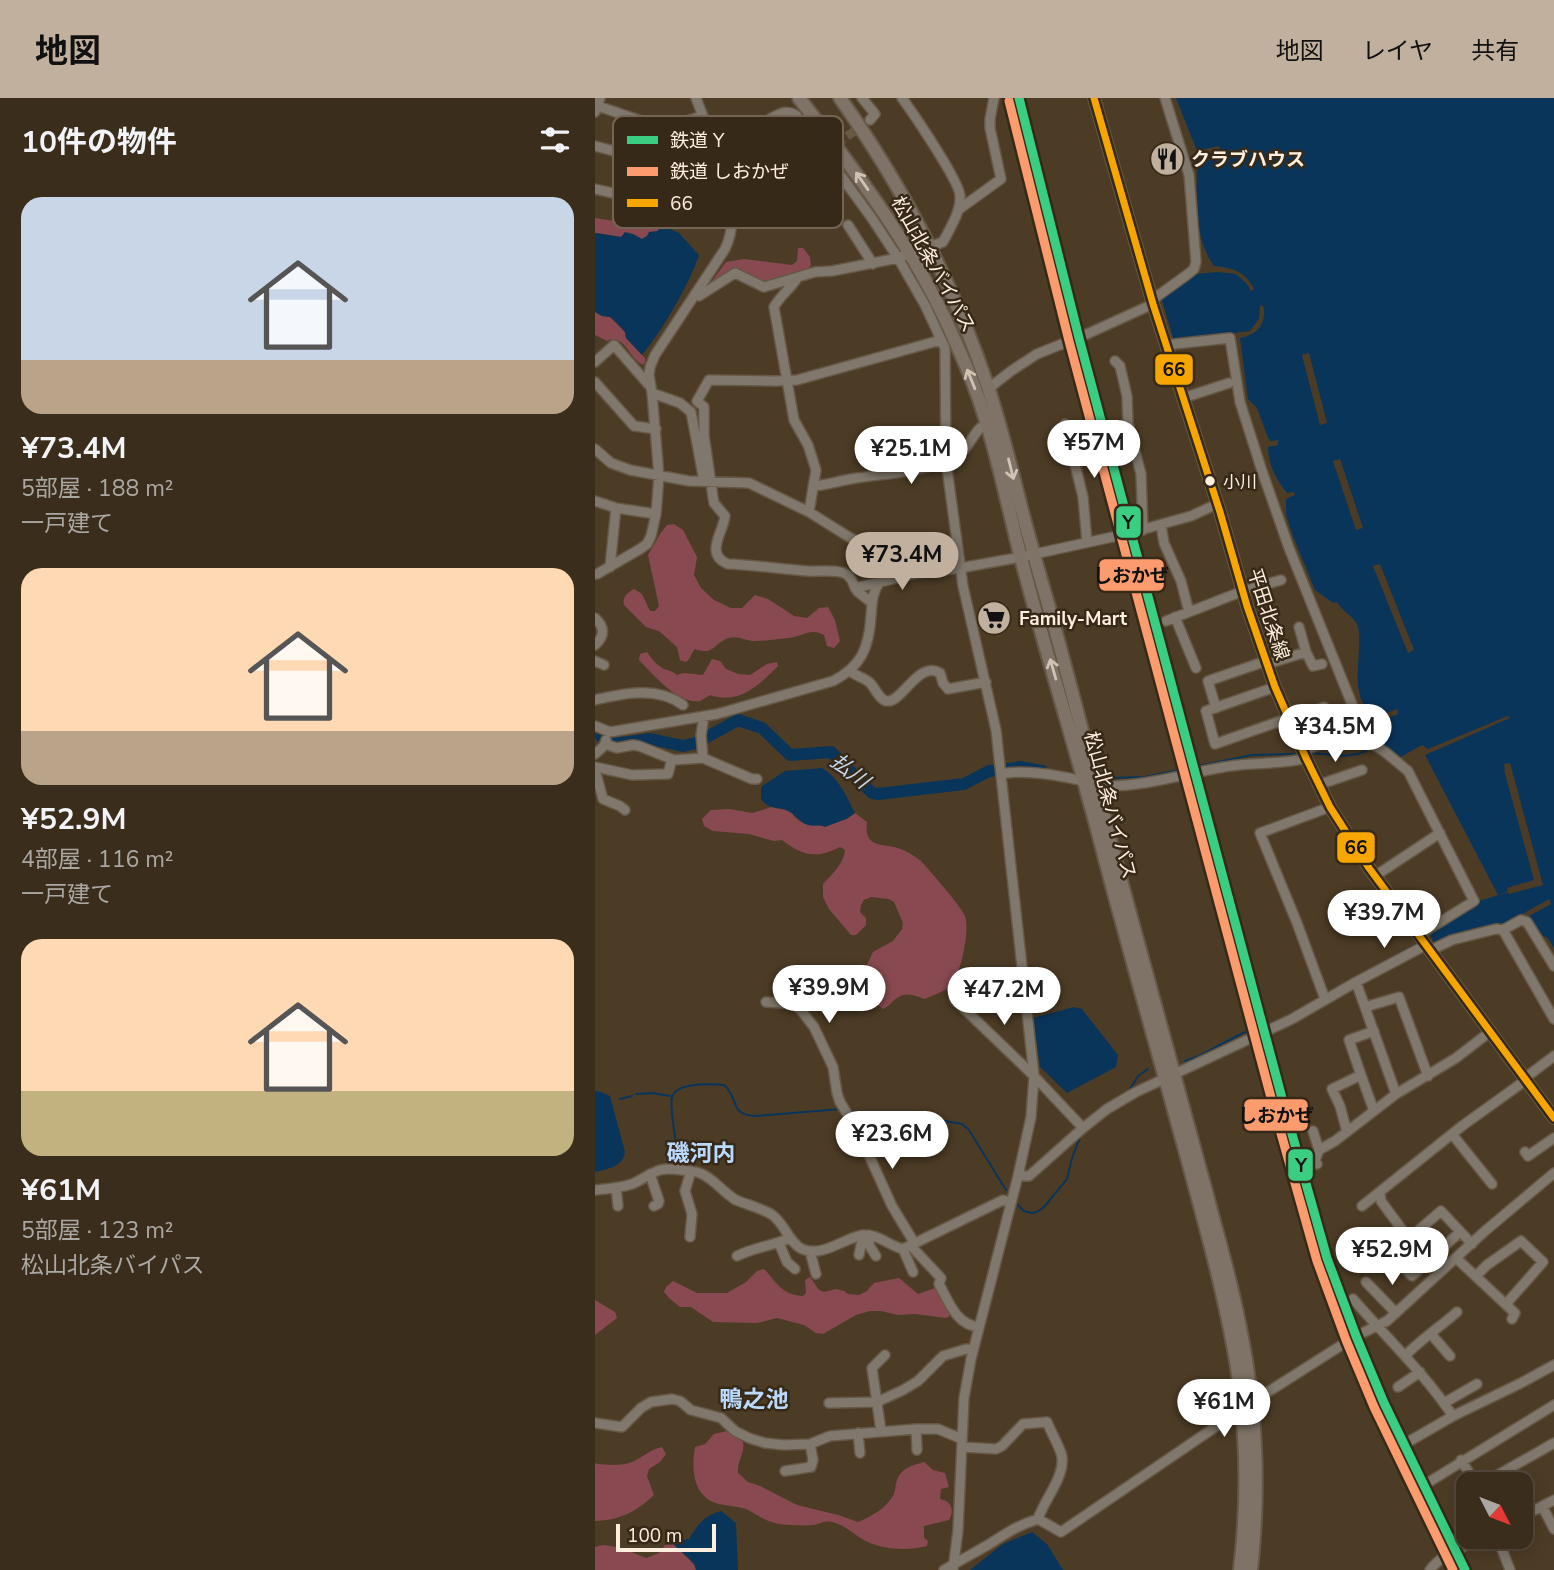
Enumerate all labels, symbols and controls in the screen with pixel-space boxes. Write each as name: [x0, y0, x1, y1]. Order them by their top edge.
text: 地図: [35, 29, 101, 74]
text: 地図: [1276, 35, 1324, 67]
text: レイヤ: [1362, 35, 1433, 67]
text: 共有: [1471, 35, 1519, 67]
legend: [613, 116, 843, 228]
icon: filters: [536, 121, 574, 159]
text: 10件の物件: [21, 122, 177, 163]
text: 鉄道 Y: [670, 128, 725, 154]
restaurant icon: クラブハウス: [1148, 140, 1186, 178]
place label: クラブハウス: [1191, 147, 1305, 173]
text: 鉄道 しおかぜ: [670, 159, 789, 185]
one-way arrow: [855, 172, 869, 191]
text: 66: [670, 191, 693, 217]
street label: 松山北条バイパス: [885, 192, 981, 337]
icon: home: [235, 242, 361, 368]
line badge: 66: [1154, 353, 1194, 386]
text: 66: [1163, 357, 1185, 383]
one-way arrow: [964, 369, 977, 391]
pin: ¥57M: [1053, 420, 1135, 480]
pin: ¥25.1M: [854, 426, 968, 486]
text: ¥57M: [1063, 427, 1125, 458]
text: ¥73.4M: [21, 428, 126, 469]
text: ¥25.1M: [871, 433, 951, 464]
one-way arrow: [1005, 457, 1018, 480]
place label: 小川: [1223, 471, 1257, 494]
text: 5部屋 · 188 m²: [21, 473, 174, 504]
marker: 小川: [1203, 474, 1217, 488]
line badge: Y: [1115, 505, 1142, 539]
text: 一戸建て: [21, 508, 113, 539]
text: Y: [1121, 510, 1135, 536]
pin: ¥73.4M: [845, 532, 959, 592]
text: ¥73.4M: [862, 539, 942, 570]
line badge: しおかぜ: [1098, 558, 1165, 592]
text: しおかぜ: [1093, 563, 1169, 589]
street label: 平田北条線: [1241, 565, 1295, 664]
supermarket icon: Family-Mart: [975, 599, 1013, 637]
place label: Family-Mart: [1019, 606, 1128, 632]
icon: home: [235, 613, 361, 739]
one-way arrow: [1046, 658, 1059, 681]
pin: ¥34.5M: [1278, 704, 1392, 764]
text: ¥34.5M: [1295, 711, 1375, 742]
street label: 松山北条バイパス: [1078, 729, 1142, 882]
water label: 払川: [825, 747, 877, 796]
text: ¥52.9M: [21, 799, 126, 840]
line badge: 66: [1336, 831, 1376, 864]
text: 66: [1345, 835, 1367, 861]
text: 4部屋 · 116 m²: [21, 844, 174, 875]
text: 一戸建て: [21, 879, 113, 910]
pin: ¥39.7M: [1327, 890, 1441, 950]
text: ¥39.7M: [1344, 897, 1424, 928]
pin: ¥39.9M: [772, 965, 886, 1025]
pin: ¥47.2M: [947, 968, 1061, 1027]
text: ¥39.9M: [789, 972, 869, 1003]
text: ¥47.2M: [964, 974, 1044, 1005]
icon: home: [235, 984, 361, 1110]
line badge: しおかぜ: [1243, 1098, 1309, 1132]
text: しおかぜ: [1238, 1103, 1314, 1129]
pin: ¥23.6M: [835, 1112, 949, 1171]
text: ¥23.6M: [852, 1118, 932, 1149]
district label: 磯河内: [667, 1138, 736, 1169]
line badge: Y: [1287, 1148, 1314, 1182]
text: Y: [1294, 1153, 1308, 1179]
text: ¥61M: [21, 1170, 101, 1211]
text: 5部屋 · 123 m²: [21, 1215, 174, 1246]
pin: ¥52.9M: [1335, 1228, 1449, 1287]
text: ¥52.9M: [1352, 1234, 1432, 1265]
text: 松山北条バイパス: [21, 1250, 205, 1281]
pin: ¥61M: [1183, 1380, 1265, 1439]
district label: 鴨之池: [720, 1384, 789, 1415]
text: ¥61M: [1193, 1386, 1255, 1417]
north arrow: [1456, 1472, 1533, 1549]
map controls: [1456, 1472, 1533, 1549]
scale bar: [616, 1521, 716, 1553]
text: 100 m: [627, 1523, 682, 1549]

